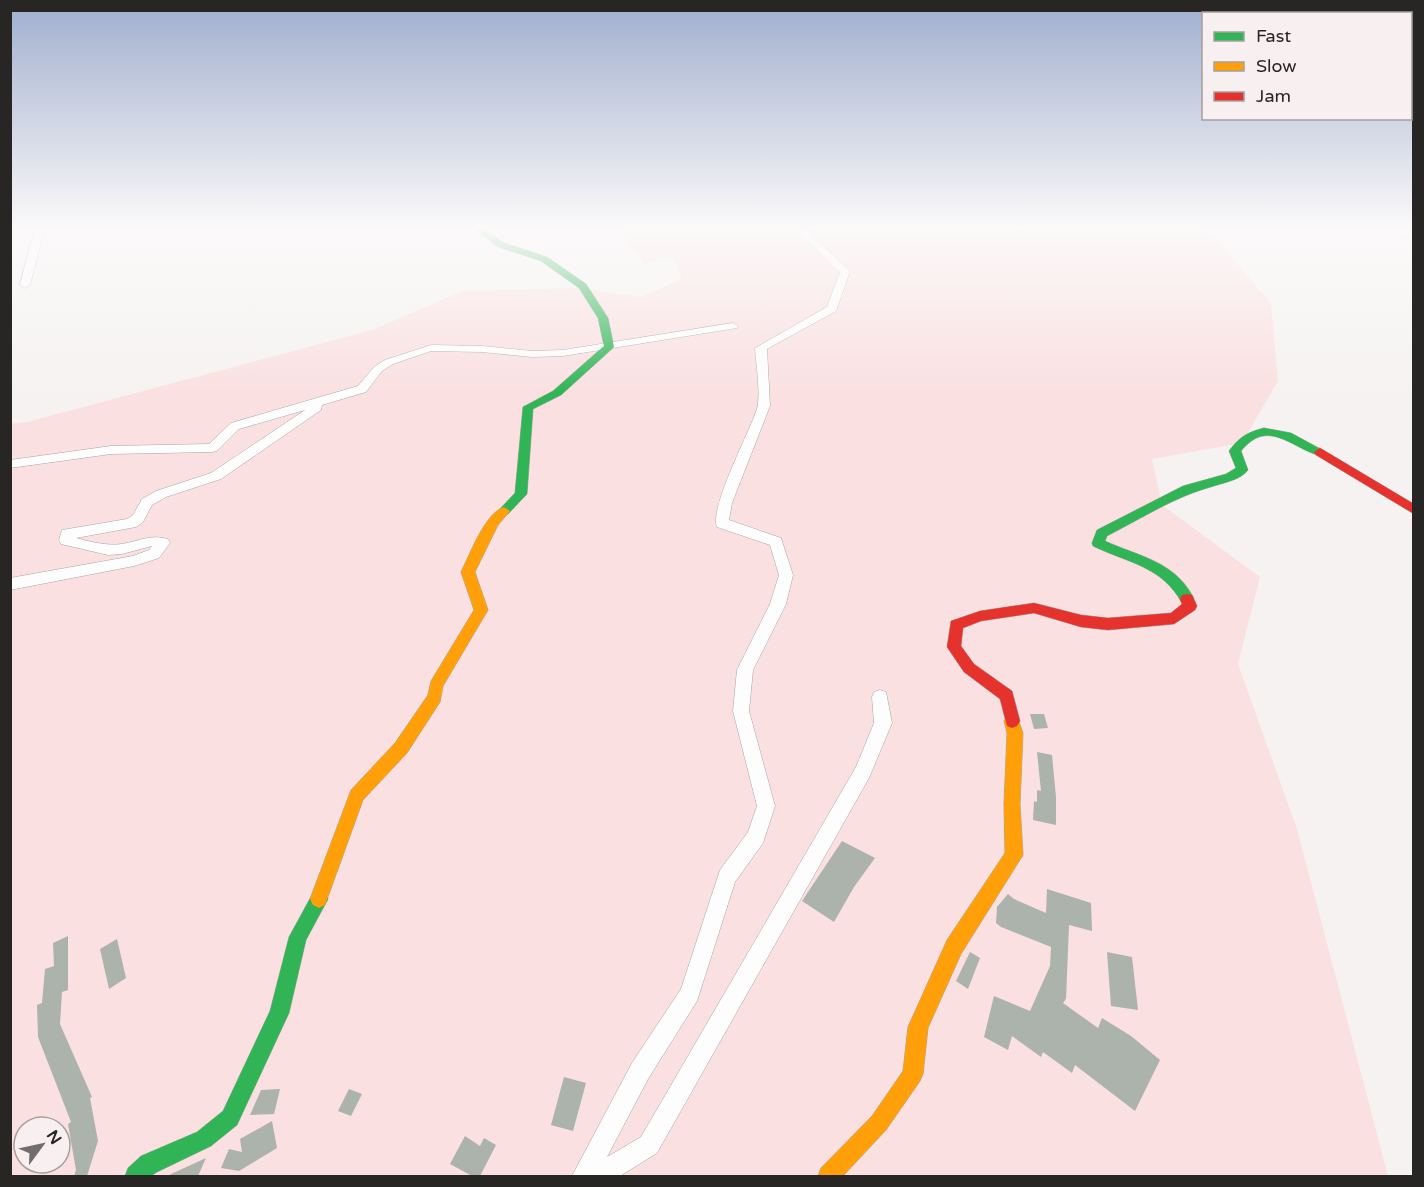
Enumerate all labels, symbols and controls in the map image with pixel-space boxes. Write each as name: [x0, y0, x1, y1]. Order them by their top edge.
legend: [1202, 12, 1412, 120]
text: Fast: [1256, 25, 1291, 47]
text: Slow: [1256, 55, 1297, 77]
text: Jam: [1256, 85, 1291, 107]
north arrow: [12, 1115, 72, 1175]
text: N: [42, 1127, 66, 1148]

